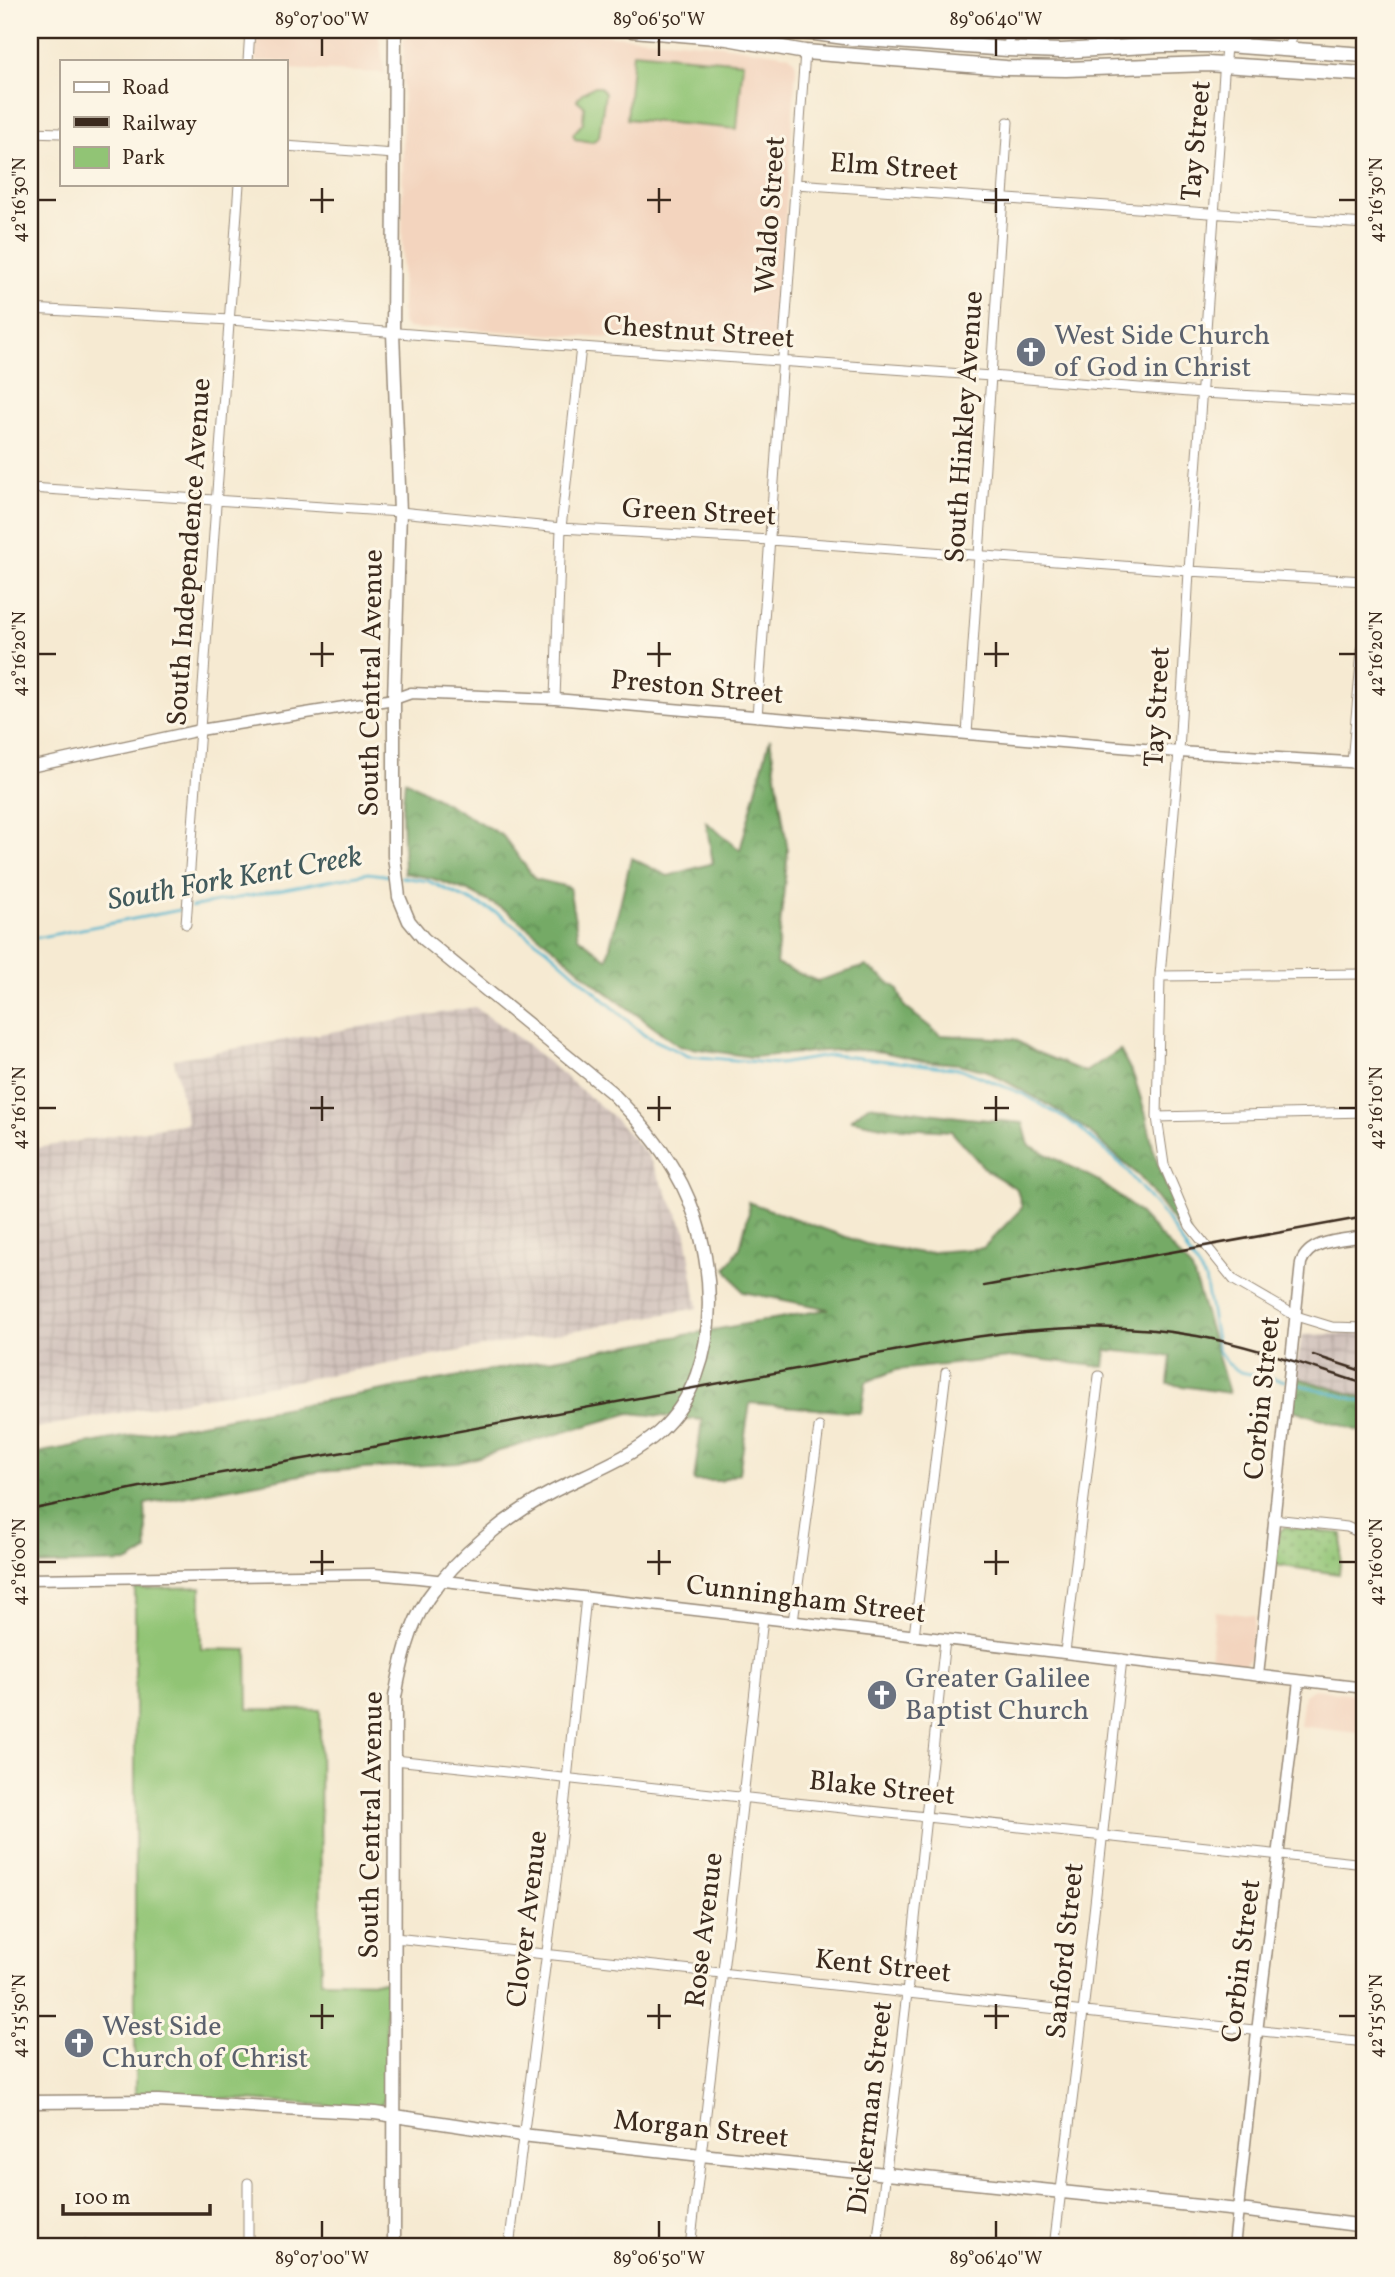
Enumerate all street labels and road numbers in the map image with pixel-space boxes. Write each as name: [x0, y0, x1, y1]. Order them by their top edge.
street label: Tay Street: [1172, 79, 1222, 203]
street label: Waldo Street: [746, 135, 796, 295]
street label: Elm Street: [828, 144, 960, 192]
street label: South Hinkley Avenue: [936, 290, 994, 564]
street label: Chestnut Street: [602, 307, 796, 359]
street label: South Independence Avenue: [158, 377, 222, 727]
street label: Green Street: [621, 489, 777, 537]
street label: South Central Avenue: [350, 549, 394, 817]
street label: Tay Street: [1135, 646, 1181, 768]
street label: Preston Street: [609, 661, 785, 715]
street label: Corbin Street: [1235, 1314, 1291, 1482]
street label: Cunningham Street: [684, 1566, 928, 1634]
street label: South Central Avenue: [350, 1691, 394, 1959]
street label: Blake Street: [807, 1762, 957, 1816]
street label: Clover Avenue: [498, 1828, 558, 2010]
street label: Rose Avenue: [676, 1850, 734, 2010]
street label: Sanford Street: [1037, 1861, 1095, 2041]
street label: Corbin Street: [1213, 1877, 1271, 2045]
street label: Kent Street: [813, 1940, 953, 1994]
street label: Dickerman Street: [839, 1999, 903, 2217]
street label: Morgan Street: [611, 2101, 791, 2159]

